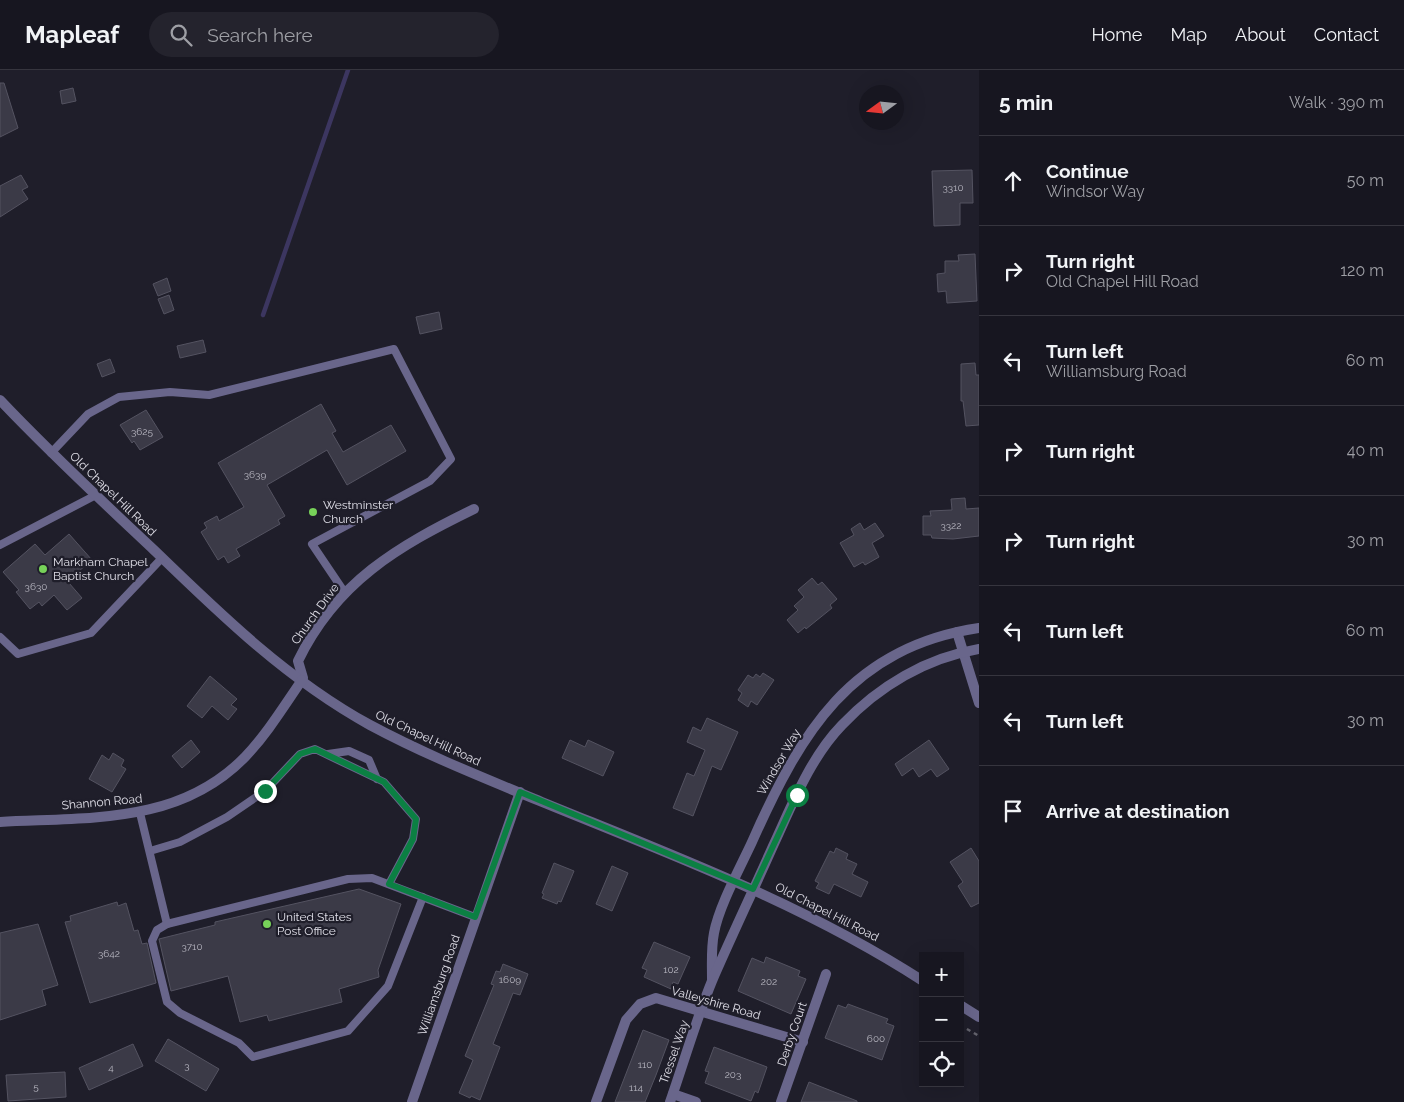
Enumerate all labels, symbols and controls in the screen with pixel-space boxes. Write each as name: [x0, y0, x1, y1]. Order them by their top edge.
search box: [149, 12, 499, 57]
text: Mapleaf: [25, 20, 119, 49]
icon: search: [167, 21, 195, 49]
text: Search here: [207, 24, 313, 46]
text: Home: [1091, 24, 1142, 45]
text: Map: [1170, 24, 1207, 45]
text: About: [1235, 24, 1286, 45]
text: Contact: [1314, 24, 1379, 45]
north arrow: [859, 85, 904, 130]
text: 5 min: [999, 90, 1053, 115]
text: Walk · 390 m: [1289, 93, 1384, 112]
text: Continue: [1046, 160, 1129, 182]
icon: ahead: [999, 167, 1027, 195]
text: 50 m: [1347, 171, 1384, 190]
house number: 3310: [942, 182, 964, 193]
text: Windsor Way: [1046, 182, 1145, 201]
text: Turn right: [1046, 250, 1135, 272]
icon: right: [999, 257, 1027, 285]
text: 120 m: [1340, 261, 1384, 280]
text: Old Chapel Hill Road: [1046, 272, 1199, 291]
text: Turn left: [1046, 340, 1123, 362]
icon: left: [999, 347, 1027, 375]
text: 60 m: [1346, 351, 1384, 370]
text: Williamsburg Road: [1046, 362, 1187, 381]
house number: 3625: [131, 426, 154, 437]
icon: right: [999, 437, 1027, 465]
text: Turn right: [1046, 440, 1135, 462]
text: 40 m: [1347, 441, 1384, 460]
street label: Old Chapel Hill Road: [67, 449, 159, 539]
house number: 3639: [244, 469, 266, 480]
place label: Westminster Church: [323, 498, 394, 526]
marker: Westminster Church: [307, 506, 319, 518]
house number: 3322: [940, 520, 962, 531]
icon: right: [999, 527, 1027, 555]
text: Turn right: [1046, 530, 1135, 552]
text: 30 m: [1347, 531, 1384, 550]
place label: Markham Chapel Baptist Church: [53, 555, 148, 583]
marker: Markham Chapel Baptist Church: [37, 563, 49, 575]
house number: 3630: [25, 581, 47, 592]
street label: Church Drive: [288, 581, 342, 647]
icon: left: [999, 617, 1027, 645]
text: Turn left: [1046, 620, 1123, 642]
text: 60 m: [1346, 621, 1384, 640]
street label: Old Chapel Hill Road: [373, 707, 483, 769]
icon: left: [999, 707, 1027, 735]
text: Turn left: [1046, 710, 1123, 732]
text: 30 m: [1347, 711, 1384, 730]
street label: Windsor Way: [754, 726, 804, 798]
route end: [254, 780, 277, 803]
route start: [786, 784, 809, 807]
street label: Shannon Road: [61, 792, 143, 812]
icon: arrive: [999, 797, 1027, 825]
text: Arrive at destination: [1046, 800, 1230, 822]
street label: Old Chapel Hill Road: [773, 880, 881, 944]
place label: United States Post Office: [277, 910, 352, 938]
marker: United States Post Office: [261, 918, 273, 930]
street label: Williamsburg Road: [415, 933, 463, 1037]
house number: 3710: [181, 941, 203, 952]
house number: 3642: [98, 948, 120, 959]
map controls: [919, 952, 964, 1087]
button: +: [919, 952, 964, 997]
house number: 102: [663, 964, 679, 975]
house number: 1609: [499, 974, 521, 985]
house number: 202: [761, 976, 777, 987]
street label: Valleyshire Road: [670, 984, 762, 1022]
button: −: [919, 997, 964, 1042]
street label: Derby Court: [774, 1000, 810, 1068]
street label: Tressel Way: [657, 1018, 692, 1086]
house number: 600: [867, 1033, 885, 1044]
button: locate: [919, 1042, 964, 1087]
house number: 110: [638, 1059, 652, 1070]
house number: 3: [184, 1060, 190, 1071]
house number: 4: [108, 1062, 114, 1073]
house number: 203: [725, 1069, 741, 1080]
house number: 5: [33, 1081, 39, 1092]
house number: 114: [629, 1082, 644, 1093]

